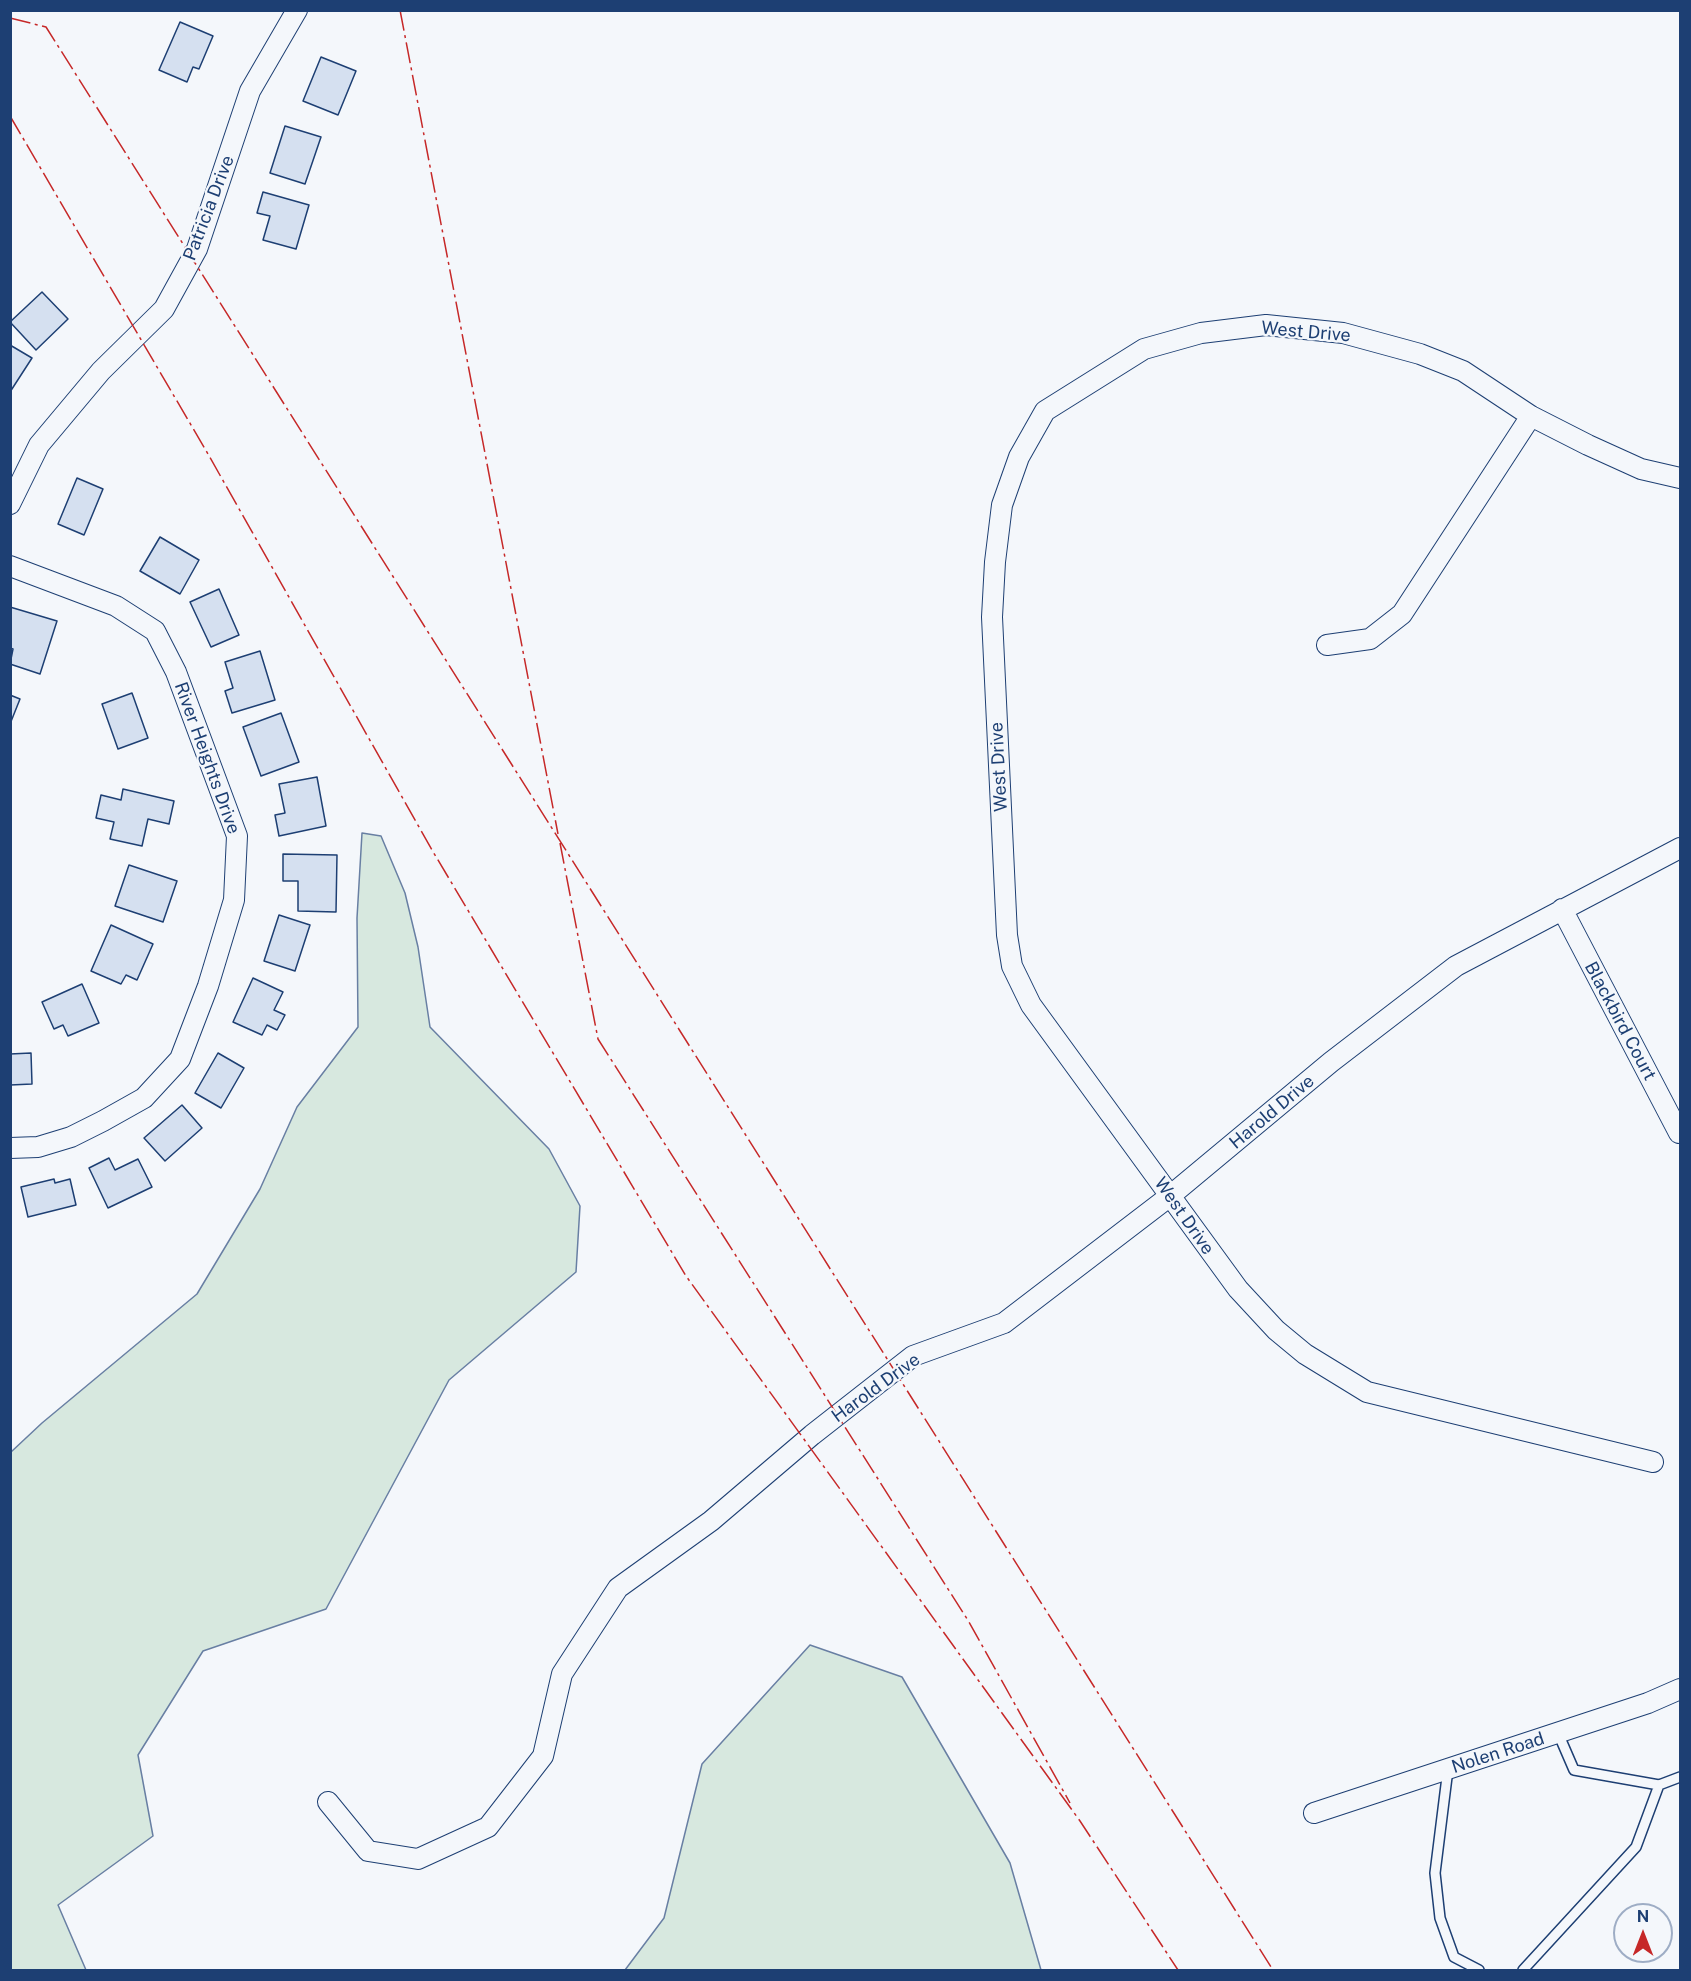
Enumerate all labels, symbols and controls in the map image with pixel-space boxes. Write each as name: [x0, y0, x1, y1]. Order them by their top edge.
street label: Patricia Drive: [179, 152, 239, 264]
street label: West Drive: [1260, 317, 1352, 347]
street label: River Heights Drive: [169, 679, 245, 837]
street label: West Drive: [986, 722, 1012, 812]
street label: Blackbird Court: [1580, 958, 1660, 1084]
street label: Harold Drive: [1225, 1070, 1319, 1154]
street label: West Drive: [1149, 1173, 1219, 1259]
street label: Harold Drive: [828, 1349, 924, 1427]
street label: Nolen Road: [1449, 1728, 1547, 1778]
north arrow: [1613, 1903, 1673, 1963]
text: N: [1637, 1907, 1649, 1926]

